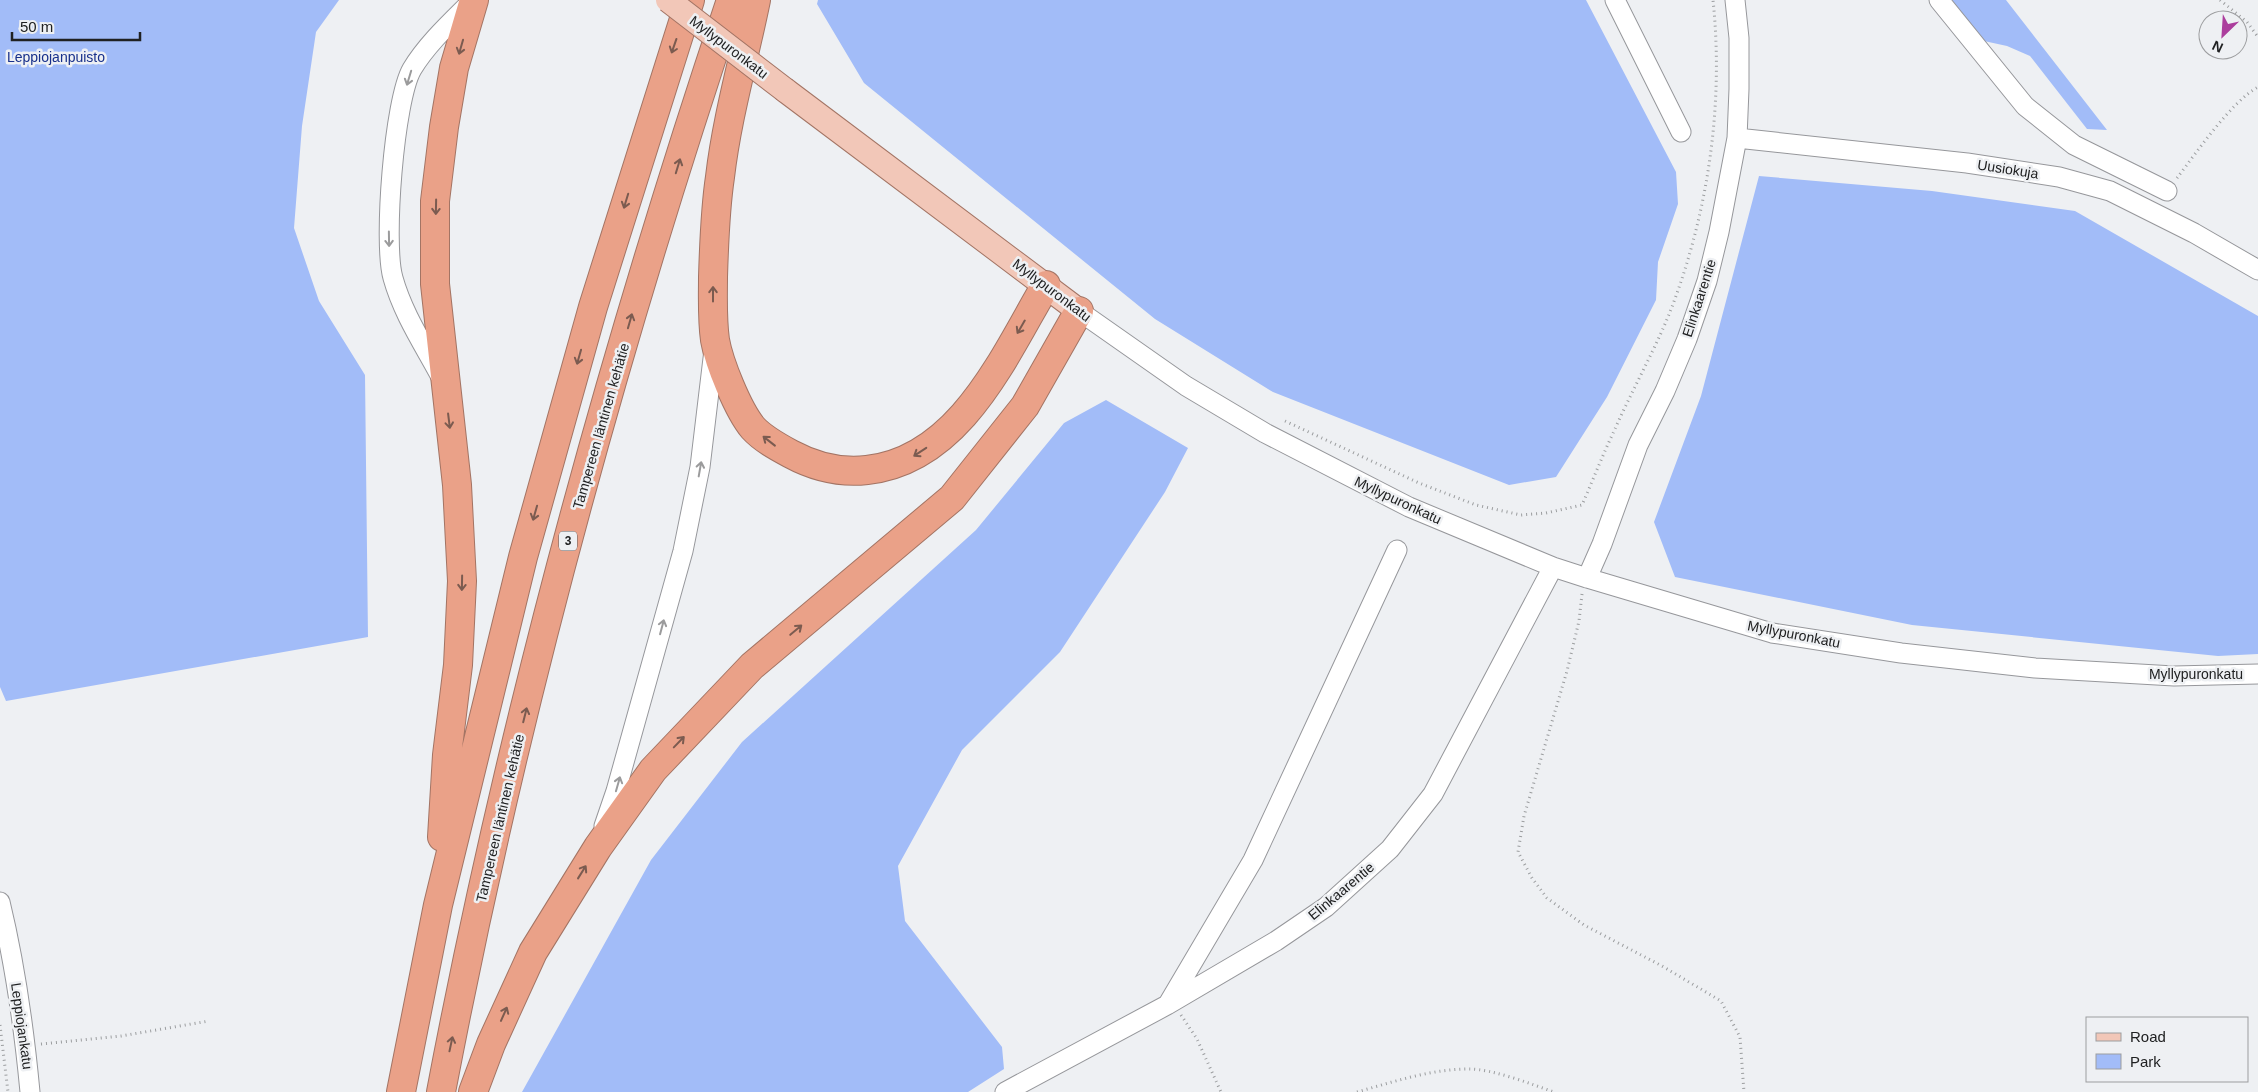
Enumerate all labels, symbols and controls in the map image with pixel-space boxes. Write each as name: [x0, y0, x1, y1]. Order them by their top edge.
scale bar: [12, 10, 140, 42]
north arrow: [2198, 10, 2248, 60]
street label: Myllypuronkatu: [687, 12, 771, 82]
text: 50 m: [20, 18, 53, 35]
text: N: [2210, 37, 2225, 56]
one-way arrow: [455, 38, 465, 54]
one-way arrow: [669, 38, 678, 54]
park label: Leppiojanpuisto: [7, 49, 105, 65]
one-way arrow: [404, 70, 414, 86]
street label: Uusiokuja: [1976, 156, 2040, 182]
one-way arrow: [673, 158, 683, 174]
one-way arrow: [620, 193, 630, 209]
one-way arrow: [431, 199, 440, 215]
one-way arrow: [384, 230, 394, 246]
street label: Myllypuronkatu: [1010, 255, 1094, 325]
street label: Elinkaarentie: [1679, 257, 1719, 339]
one-way arrow: [708, 286, 718, 302]
one-way arrow: [626, 314, 635, 330]
one-way arrow: [1016, 319, 1026, 333]
street label: Tampereen läntinen kehätie: [570, 341, 632, 511]
one-way arrow: [574, 348, 583, 364]
one-way arrow: [444, 413, 454, 429]
one-way arrow: [763, 435, 776, 446]
one-way arrow: [914, 447, 928, 457]
one-way arrow: [695, 461, 705, 477]
street label: Myllypuronkatu: [1352, 473, 1444, 527]
one-way arrow: [530, 505, 540, 521]
road number: 3: [559, 532, 577, 550]
one-way arrow: [457, 574, 467, 591]
street label: Myllypuronkatu: [1746, 617, 1842, 651]
one-way arrow: [658, 620, 667, 636]
one-way arrow: [789, 624, 802, 635]
street label: Myllypuronkatu: [2149, 666, 2243, 682]
one-way arrow: [520, 708, 530, 724]
street label: Tampereen läntinen kehätie: [473, 732, 527, 904]
one-way arrow: [673, 736, 685, 749]
one-way arrow: [614, 776, 624, 792]
street label: Elinkaarentie: [1305, 859, 1377, 923]
one-way arrow: [577, 865, 587, 879]
street label: Leppiojankatu: [8, 982, 36, 1070]
one-way arrow: [500, 1007, 510, 1022]
legend: [2086, 1017, 2248, 1082]
text: Road: [2130, 1028, 2166, 1045]
one-way arrow: [446, 1037, 456, 1053]
text: Park: [2130, 1053, 2161, 1070]

